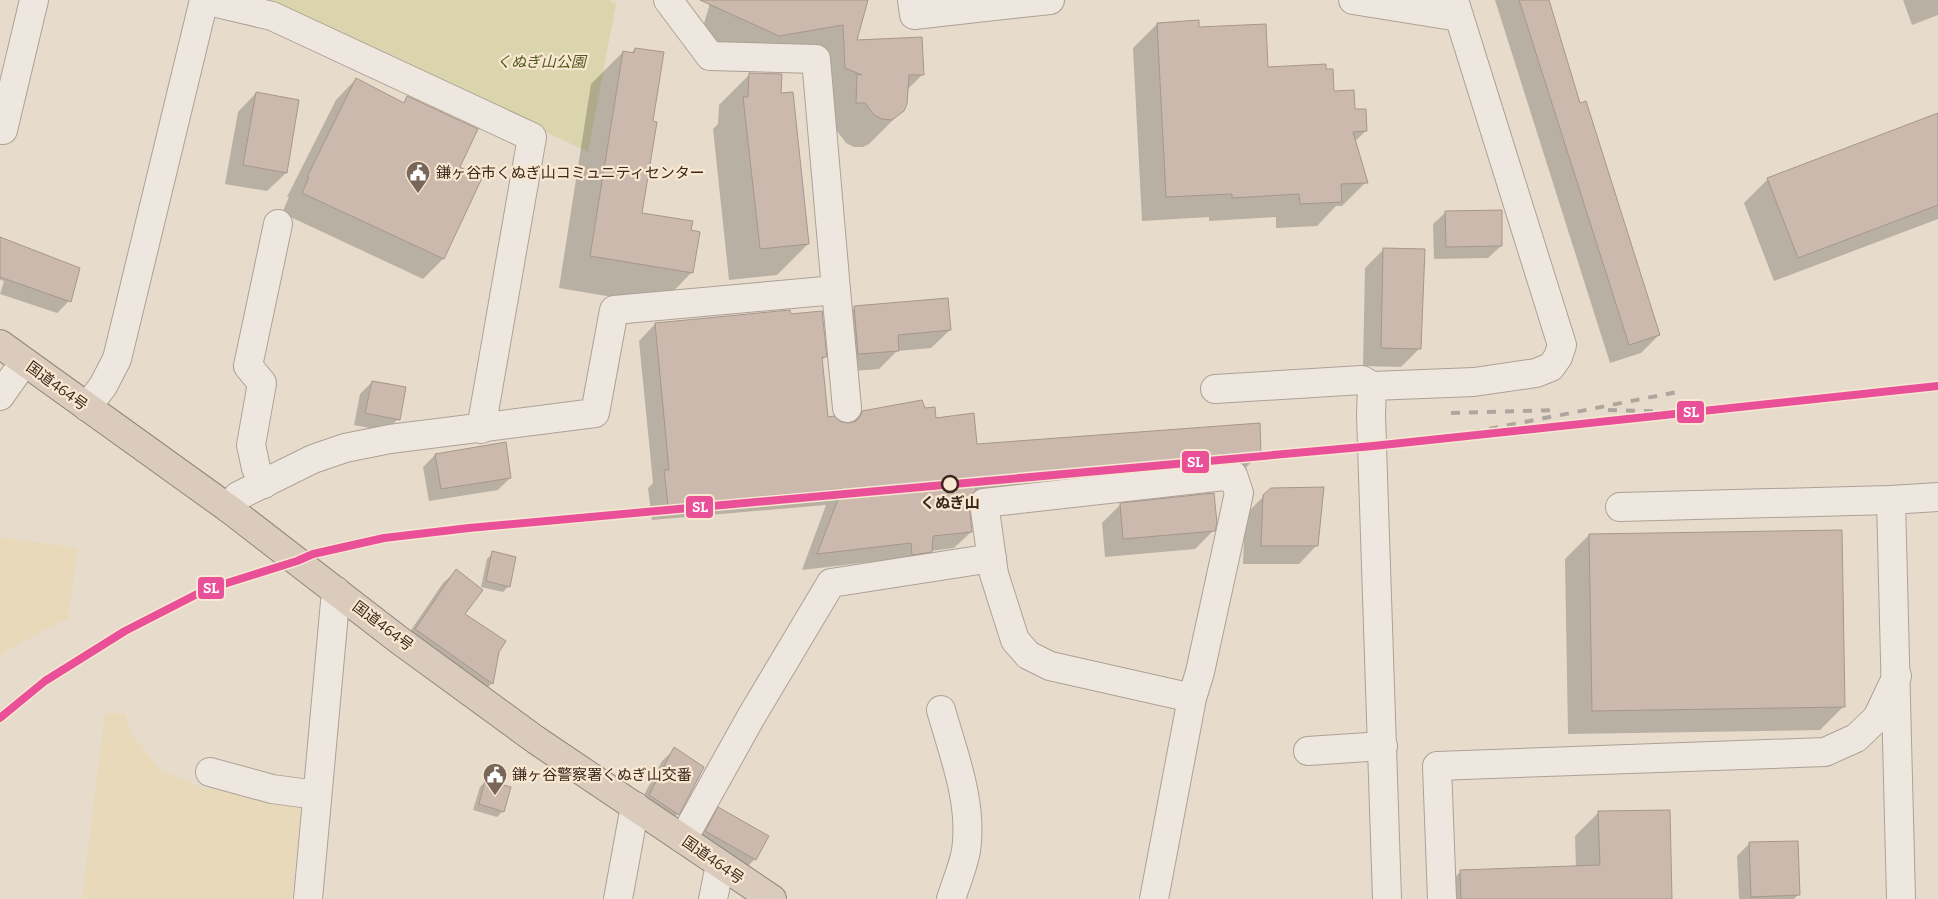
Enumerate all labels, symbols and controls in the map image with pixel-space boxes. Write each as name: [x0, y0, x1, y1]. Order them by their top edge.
park label: くぬぎ山公園: [496, 53, 588, 71]
public building icon: 鎌ヶ谷市くぬぎ山コミュニティセンター: [405, 160, 431, 194]
place label: 鎌ヶ谷市くぬぎ山コミュニティセンター: [436, 164, 705, 182]
street label: 国道464号: [23, 358, 91, 414]
line badge: SL: [1676, 400, 1705, 424]
text: SL: [1683, 404, 1699, 421]
line badge: SL: [1181, 450, 1210, 474]
text: SL: [1187, 454, 1203, 471]
marker: くぬぎ山: [941, 475, 959, 493]
place label: くぬぎ山: [920, 494, 980, 512]
line badge: SL: [685, 495, 714, 519]
text: SL: [692, 499, 708, 516]
line badge: SL: [197, 576, 225, 600]
text: SL: [203, 580, 219, 597]
street label: 国道464号: [349, 597, 417, 655]
public building icon: 鎌ヶ谷警察署くぬぎ山交番: [482, 762, 508, 796]
place label: 鎌ヶ谷警察署くぬぎ山交番: [512, 766, 692, 784]
street label: 国道464号: [679, 832, 747, 888]

